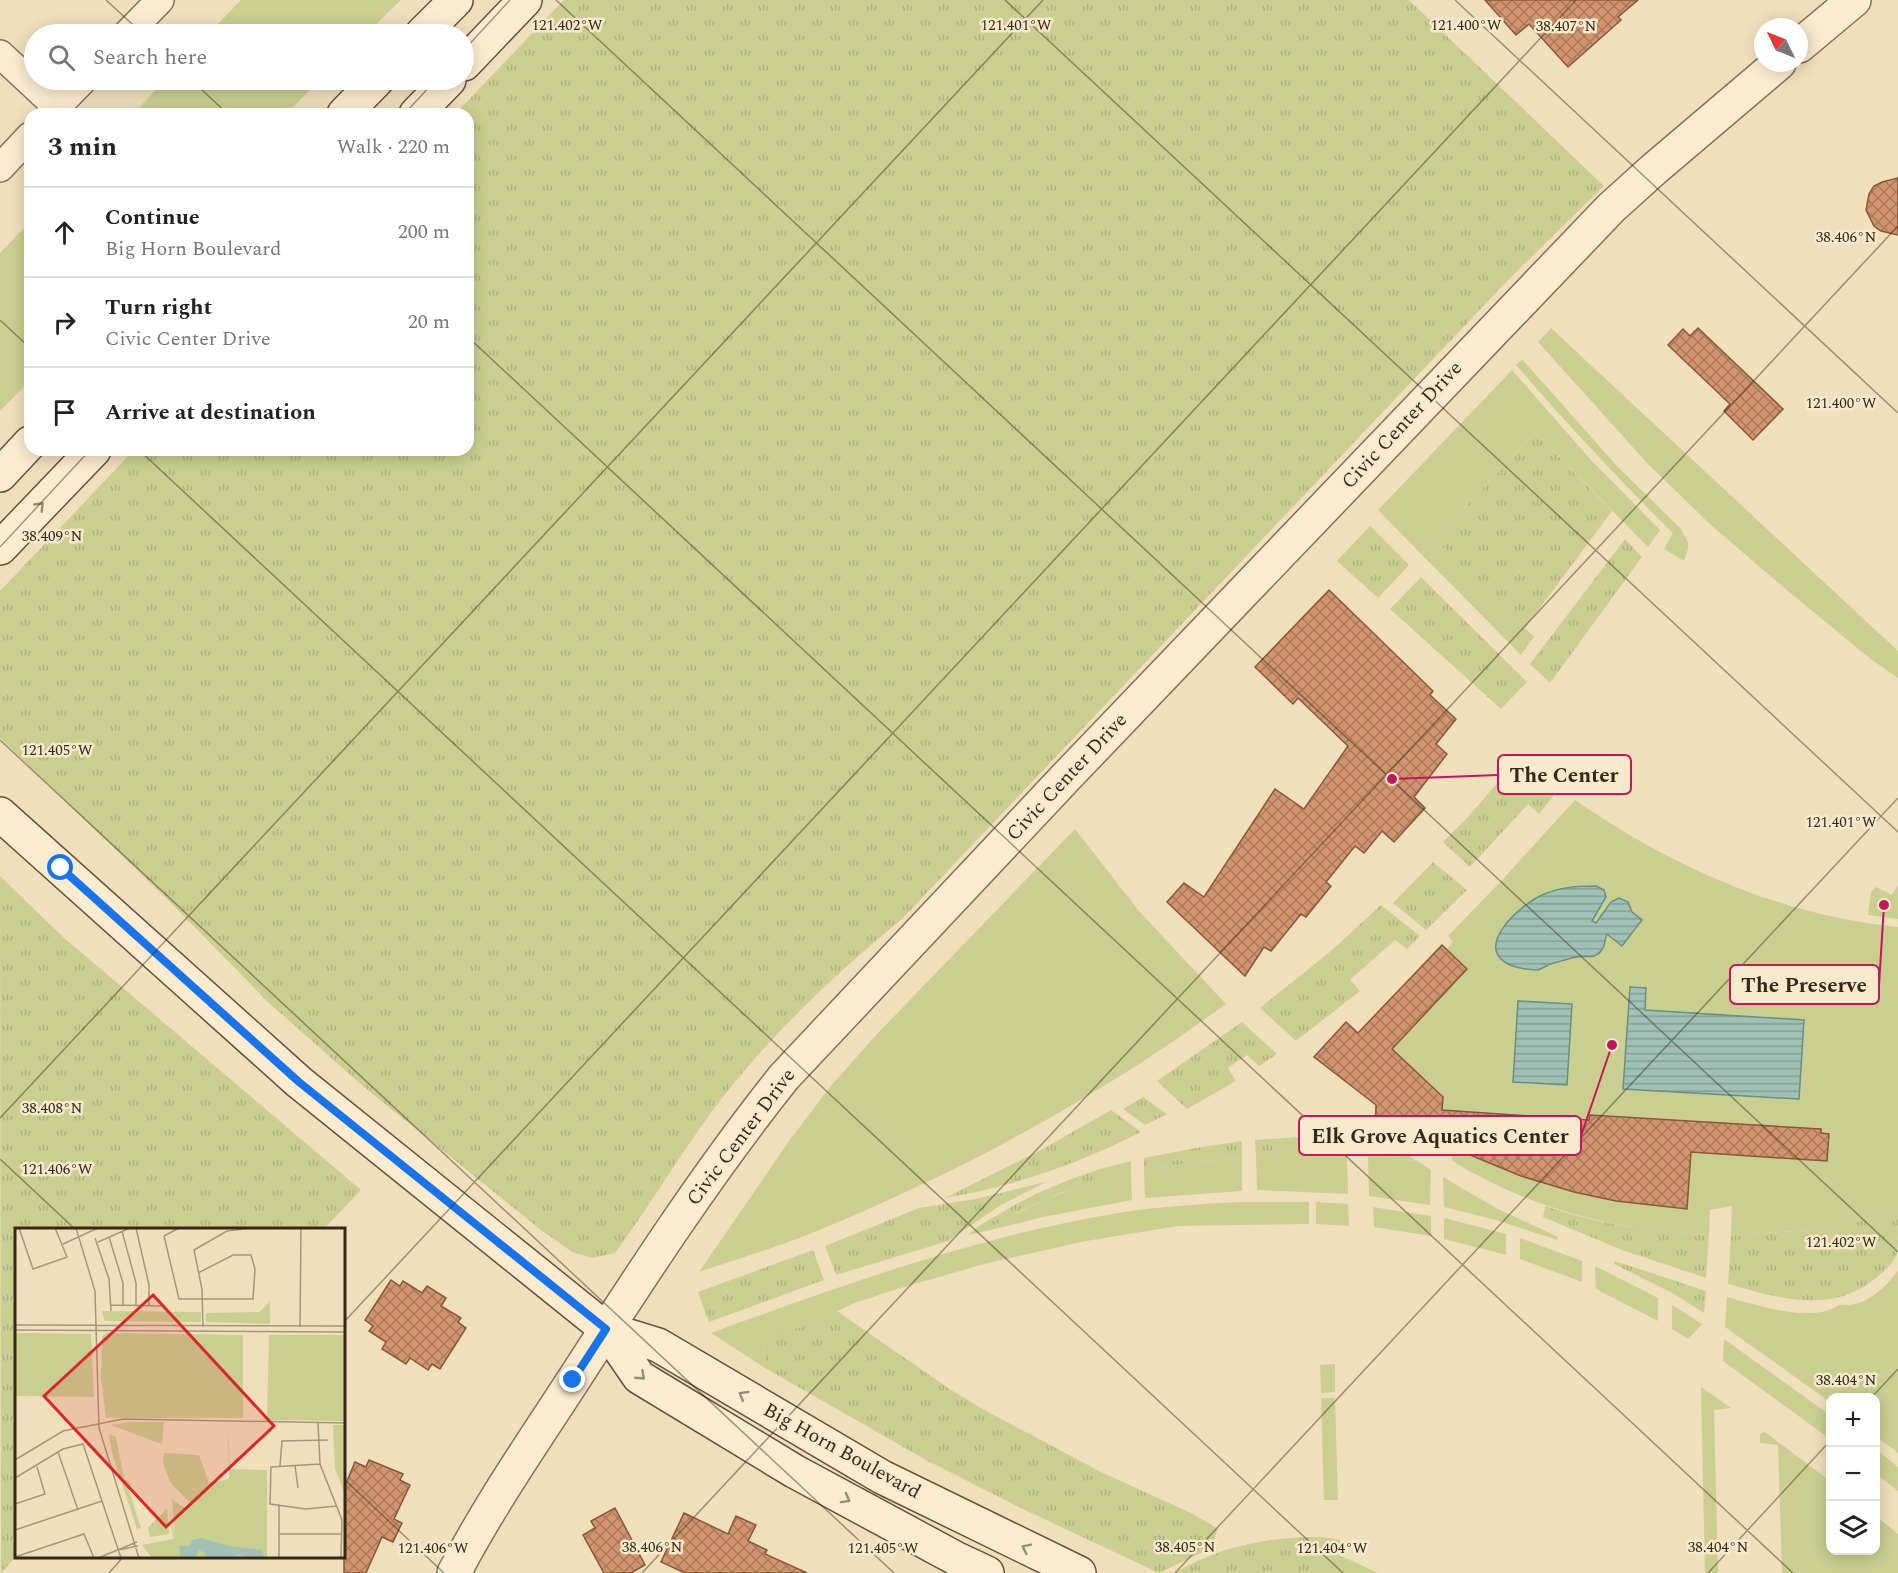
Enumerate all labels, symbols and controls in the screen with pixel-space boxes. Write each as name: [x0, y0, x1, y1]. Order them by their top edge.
text: 121.402°W: [532, 14, 603, 37]
text: 121.401°W: [981, 14, 1052, 37]
text: 121.400°W: [1431, 14, 1502, 37]
text: 38.407°N: [1536, 15, 1596, 38]
north arrow: [1754, 18, 1808, 72]
search box: [24, 24, 474, 90]
icon: search: [45, 41, 78, 74]
text: Search here: [93, 41, 207, 74]
text: 3 min: [48, 127, 117, 167]
text: Walk · 220 m: [337, 132, 450, 162]
text: Continue: [105, 201, 200, 234]
icon: ahead: [48, 216, 81, 249]
text: 200 m: [398, 217, 450, 247]
text: 38.406°N: [1816, 226, 1876, 249]
text: Big Horn Boulevard: [105, 234, 281, 264]
text: Turn right: [105, 291, 212, 324]
icon: right: [48, 306, 81, 339]
text: 20 m: [408, 307, 450, 337]
text: Civic Center Drive: [105, 324, 271, 354]
street label: Civic Center Drive: [1335, 354, 1469, 496]
text: 121.400°W: [1806, 392, 1877, 415]
icon: arrive: [48, 396, 81, 429]
text: Arrive at destination: [105, 396, 316, 429]
one-way arrow: [33, 502, 44, 513]
text: 38.409°N: [22, 525, 82, 548]
street label: Civic Center Drive: [1000, 706, 1134, 848]
text: 121.405°W: [22, 739, 93, 762]
callout: The Center: [1498, 755, 1631, 794]
text: The Center: [1509, 760, 1619, 792]
text: 121.401°W: [1806, 811, 1877, 834]
route start: [47, 854, 73, 880]
callout: The Preserve: [1730, 965, 1879, 1004]
text: The Preserve: [1741, 970, 1867, 1002]
street label: Civic Center Drive: [679, 1062, 803, 1212]
text: 38.408°N: [22, 1097, 82, 1120]
callout: Elk Grove Aquatics Center: [1299, 1116, 1581, 1155]
text: Elk Grove Aquatics Center: [1311, 1121, 1569, 1153]
text: 121.406°W: [22, 1158, 93, 1181]
inset map: [15, 1228, 345, 1558]
text: 121.402°W: [1806, 1231, 1877, 1254]
route end: [559, 1366, 585, 1392]
one-way arrow: [634, 1369, 645, 1380]
text: 38.404°N: [1816, 1369, 1876, 1392]
one-way arrow: [739, 1391, 749, 1402]
map controls: [1826, 1393, 1880, 1555]
button: +: [1826, 1393, 1880, 1447]
street label: Big Horn Boulevard: [758, 1395, 926, 1507]
button: −: [1826, 1447, 1880, 1501]
one-way arrow: [839, 1492, 850, 1503]
button: layers: [1826, 1501, 1880, 1555]
text: 38.406°N: [622, 1536, 682, 1559]
text: 38.405°N: [1155, 1536, 1215, 1559]
text: 38.404°N: [1688, 1536, 1748, 1559]
text: 121.406°W: [398, 1537, 469, 1560]
text: 121.405°W: [848, 1537, 919, 1560]
text: 121.404°W: [1297, 1537, 1368, 1560]
one-way arrow: [1021, 1543, 1032, 1555]

